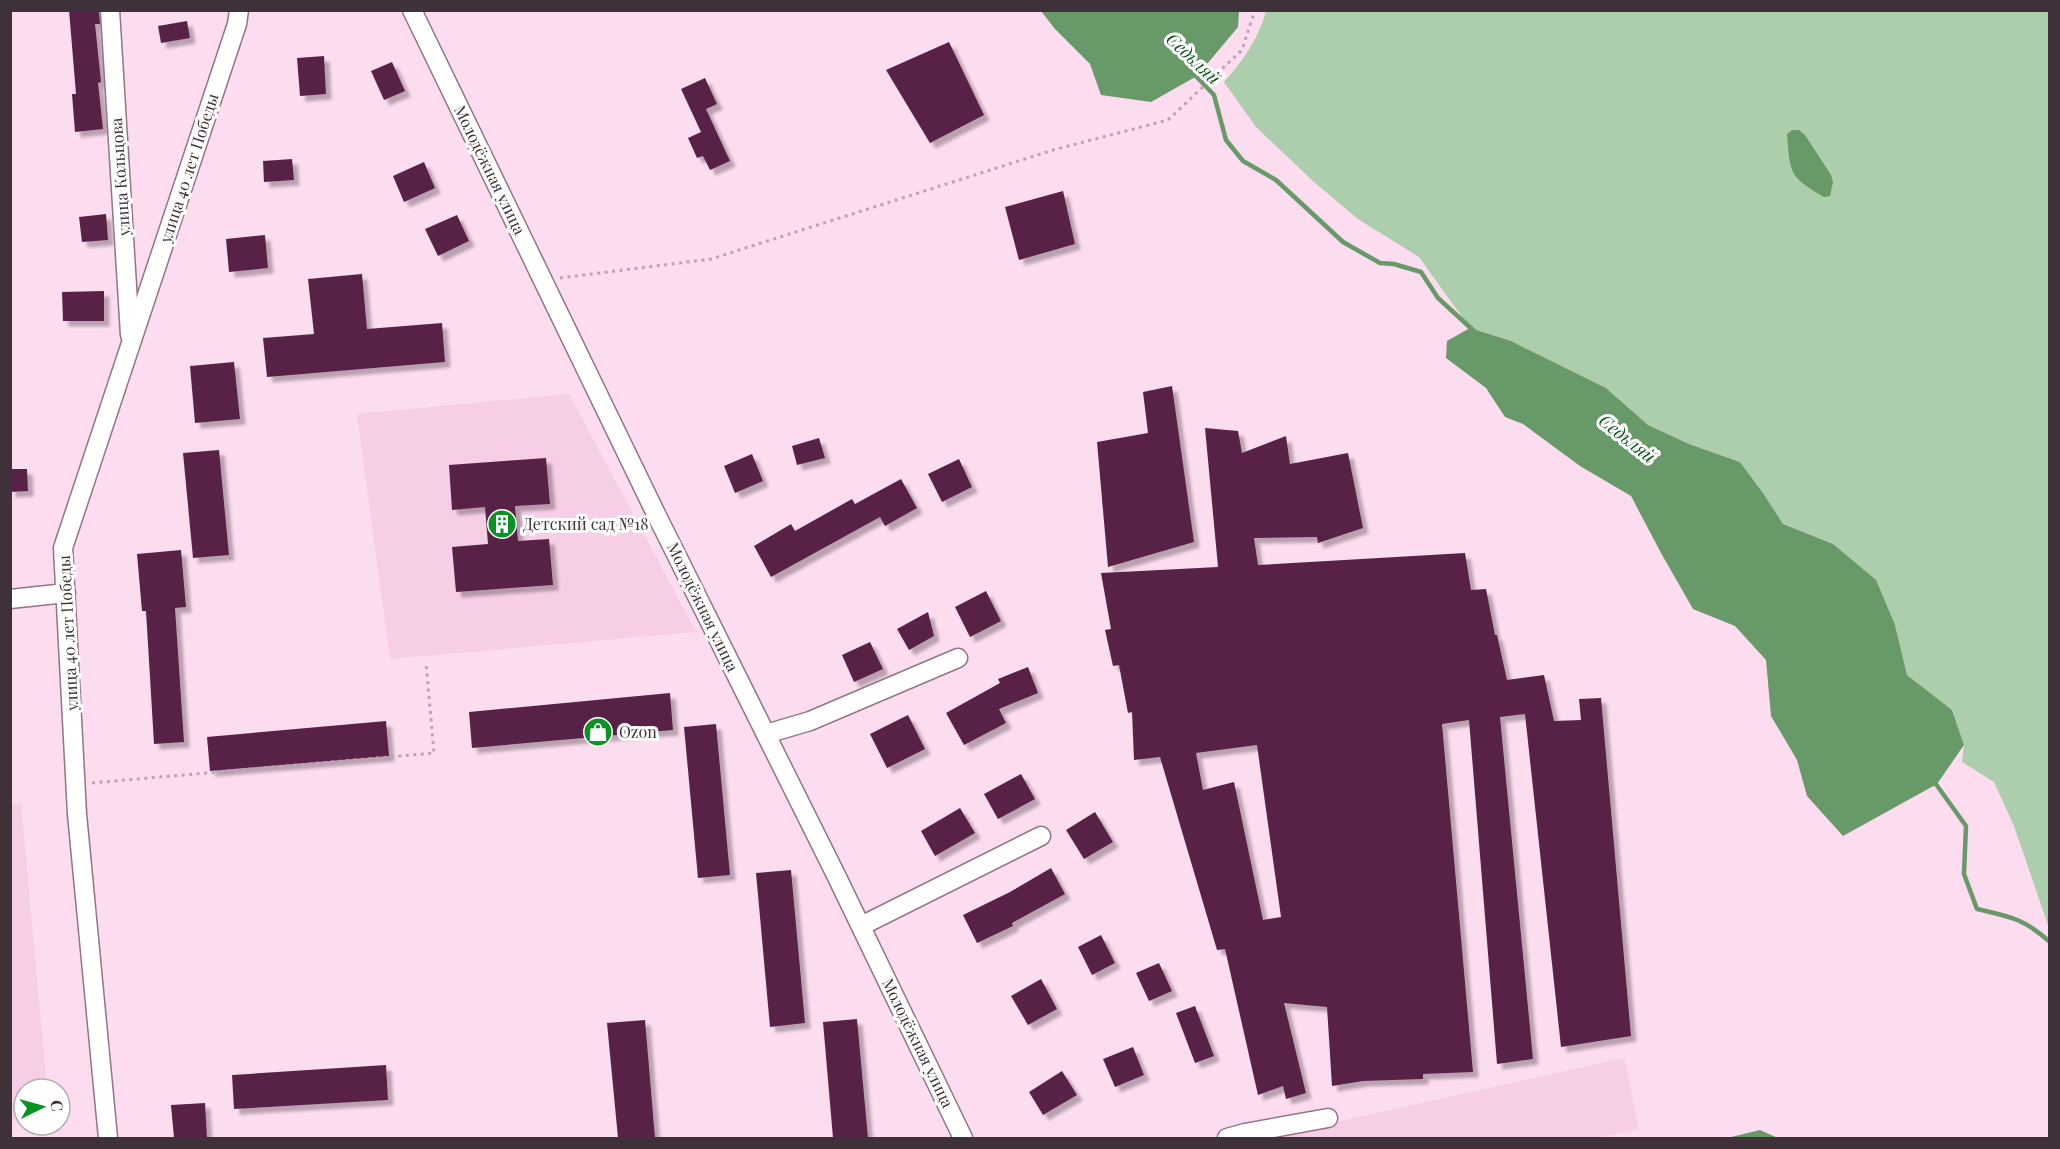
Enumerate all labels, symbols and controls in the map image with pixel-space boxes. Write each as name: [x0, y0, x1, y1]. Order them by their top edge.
water label: Седьляй: [1161, 27, 1227, 90]
street label: улица 40 лет Победы: [154, 90, 223, 246]
street label: Молодёжная улица: [450, 102, 531, 238]
street label: улица Кольцова: [105, 117, 134, 238]
water label: Седьляй: [1594, 408, 1662, 469]
building icon: Детский сад №18: [486, 508, 518, 540]
place label: Детский сад №18: [523, 513, 649, 534]
street label: Молодёжная улица: [663, 539, 744, 675]
street label: улица 40 лет Победы: [53, 555, 82, 712]
shop icon: Ozon: [582, 716, 614, 748]
place label: Ozon: [619, 721, 657, 742]
street label: Молодёжная улица: [878, 975, 959, 1111]
north arrow: [12, 1077, 72, 1137]
text: С: [46, 1099, 68, 1112]

